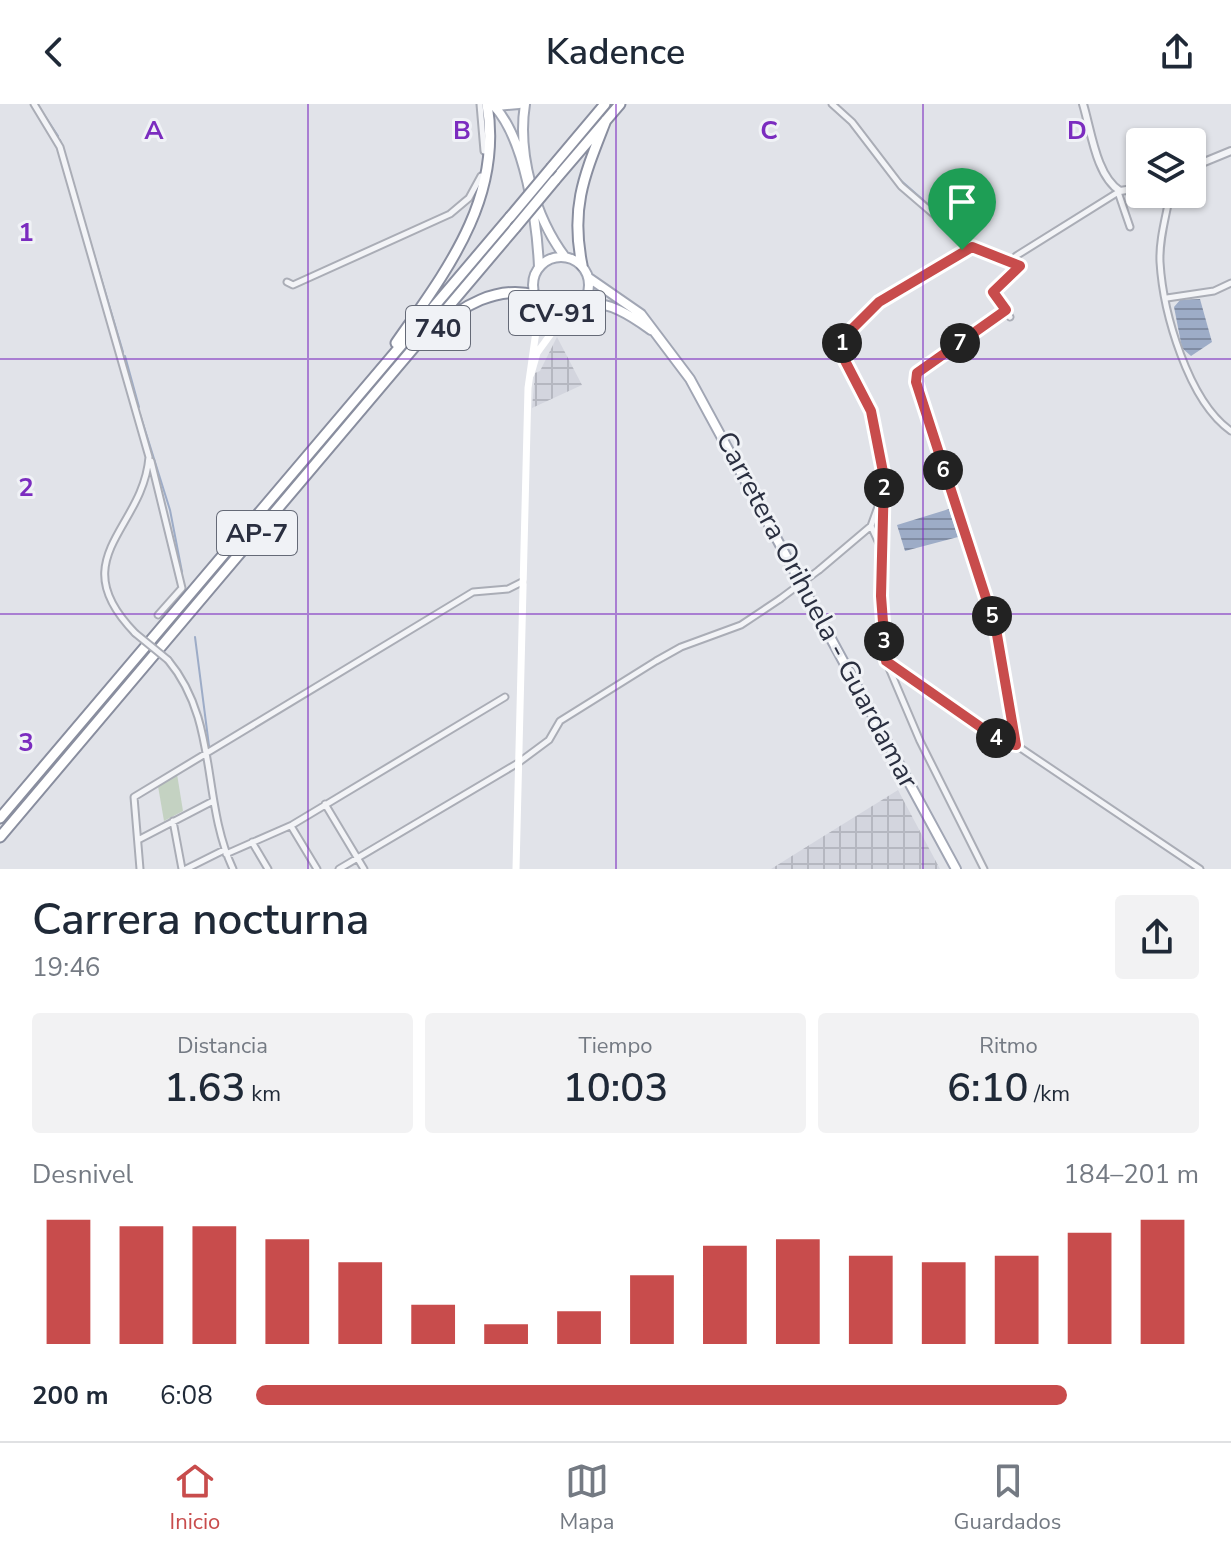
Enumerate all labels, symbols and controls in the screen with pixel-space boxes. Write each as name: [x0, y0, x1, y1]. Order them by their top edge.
text: Kadence: [546, 28, 685, 77]
icon: back: [32, 30, 76, 74]
icon: share: [1155, 30, 1199, 74]
text: A: [144, 113, 164, 148]
text: B: [453, 113, 471, 148]
text: C: [760, 113, 778, 148]
text: D: [1067, 113, 1087, 148]
map controls: [1126, 128, 1206, 208]
button: layers: [1126, 128, 1206, 208]
pin: [928, 168, 996, 250]
icon: arrive: [940, 180, 984, 224]
text: 1: [18, 215, 34, 250]
road number: CV-91: [509, 291, 605, 335]
road number: 740: [406, 306, 470, 350]
pin: 1: [822, 323, 862, 363]
pin: 7: [940, 323, 980, 363]
text: 1: [835, 328, 849, 358]
text: 7: [953, 328, 967, 358]
street label: Carretera Orihuela - Guardamar: [707, 425, 927, 795]
pin: 6: [923, 450, 963, 490]
text: 6: [936, 455, 950, 485]
pin: 2: [864, 468, 904, 508]
text: 2: [18, 470, 34, 505]
text: 2: [877, 473, 891, 503]
road number: AP-7: [217, 511, 297, 555]
pin: 5: [972, 596, 1012, 636]
text: 5: [985, 601, 999, 631]
pin: 3: [864, 621, 904, 661]
text: 3: [877, 626, 891, 656]
pin: 4: [976, 718, 1016, 758]
text: 4: [989, 723, 1003, 753]
text: 3: [18, 725, 34, 760]
text: Carrera nocturna: [32, 890, 369, 950]
button: share: [1115, 895, 1199, 979]
text: 19:46: [32, 950, 100, 985]
text: Distancia: [177, 1031, 268, 1061]
text: Tiempo: [579, 1031, 652, 1061]
text: Ritmo: [979, 1031, 1038, 1061]
text: 1.63: [164, 1061, 245, 1115]
text: 10:03: [563, 1061, 668, 1115]
text: 6:10: [947, 1061, 1028, 1115]
text: km: [245, 1079, 281, 1109]
text: /km: [1028, 1079, 1070, 1109]
text: Desnivel: [32, 1157, 133, 1192]
text: 184–201 m: [1063, 1157, 1199, 1192]
text: 200 m: [32, 1378, 109, 1413]
text: 6:08: [160, 1378, 213, 1413]
tab: Inicio: [170, 1459, 220, 1537]
tab: Mapa: [559, 1459, 614, 1537]
tab: Guardados: [954, 1459, 1061, 1537]

